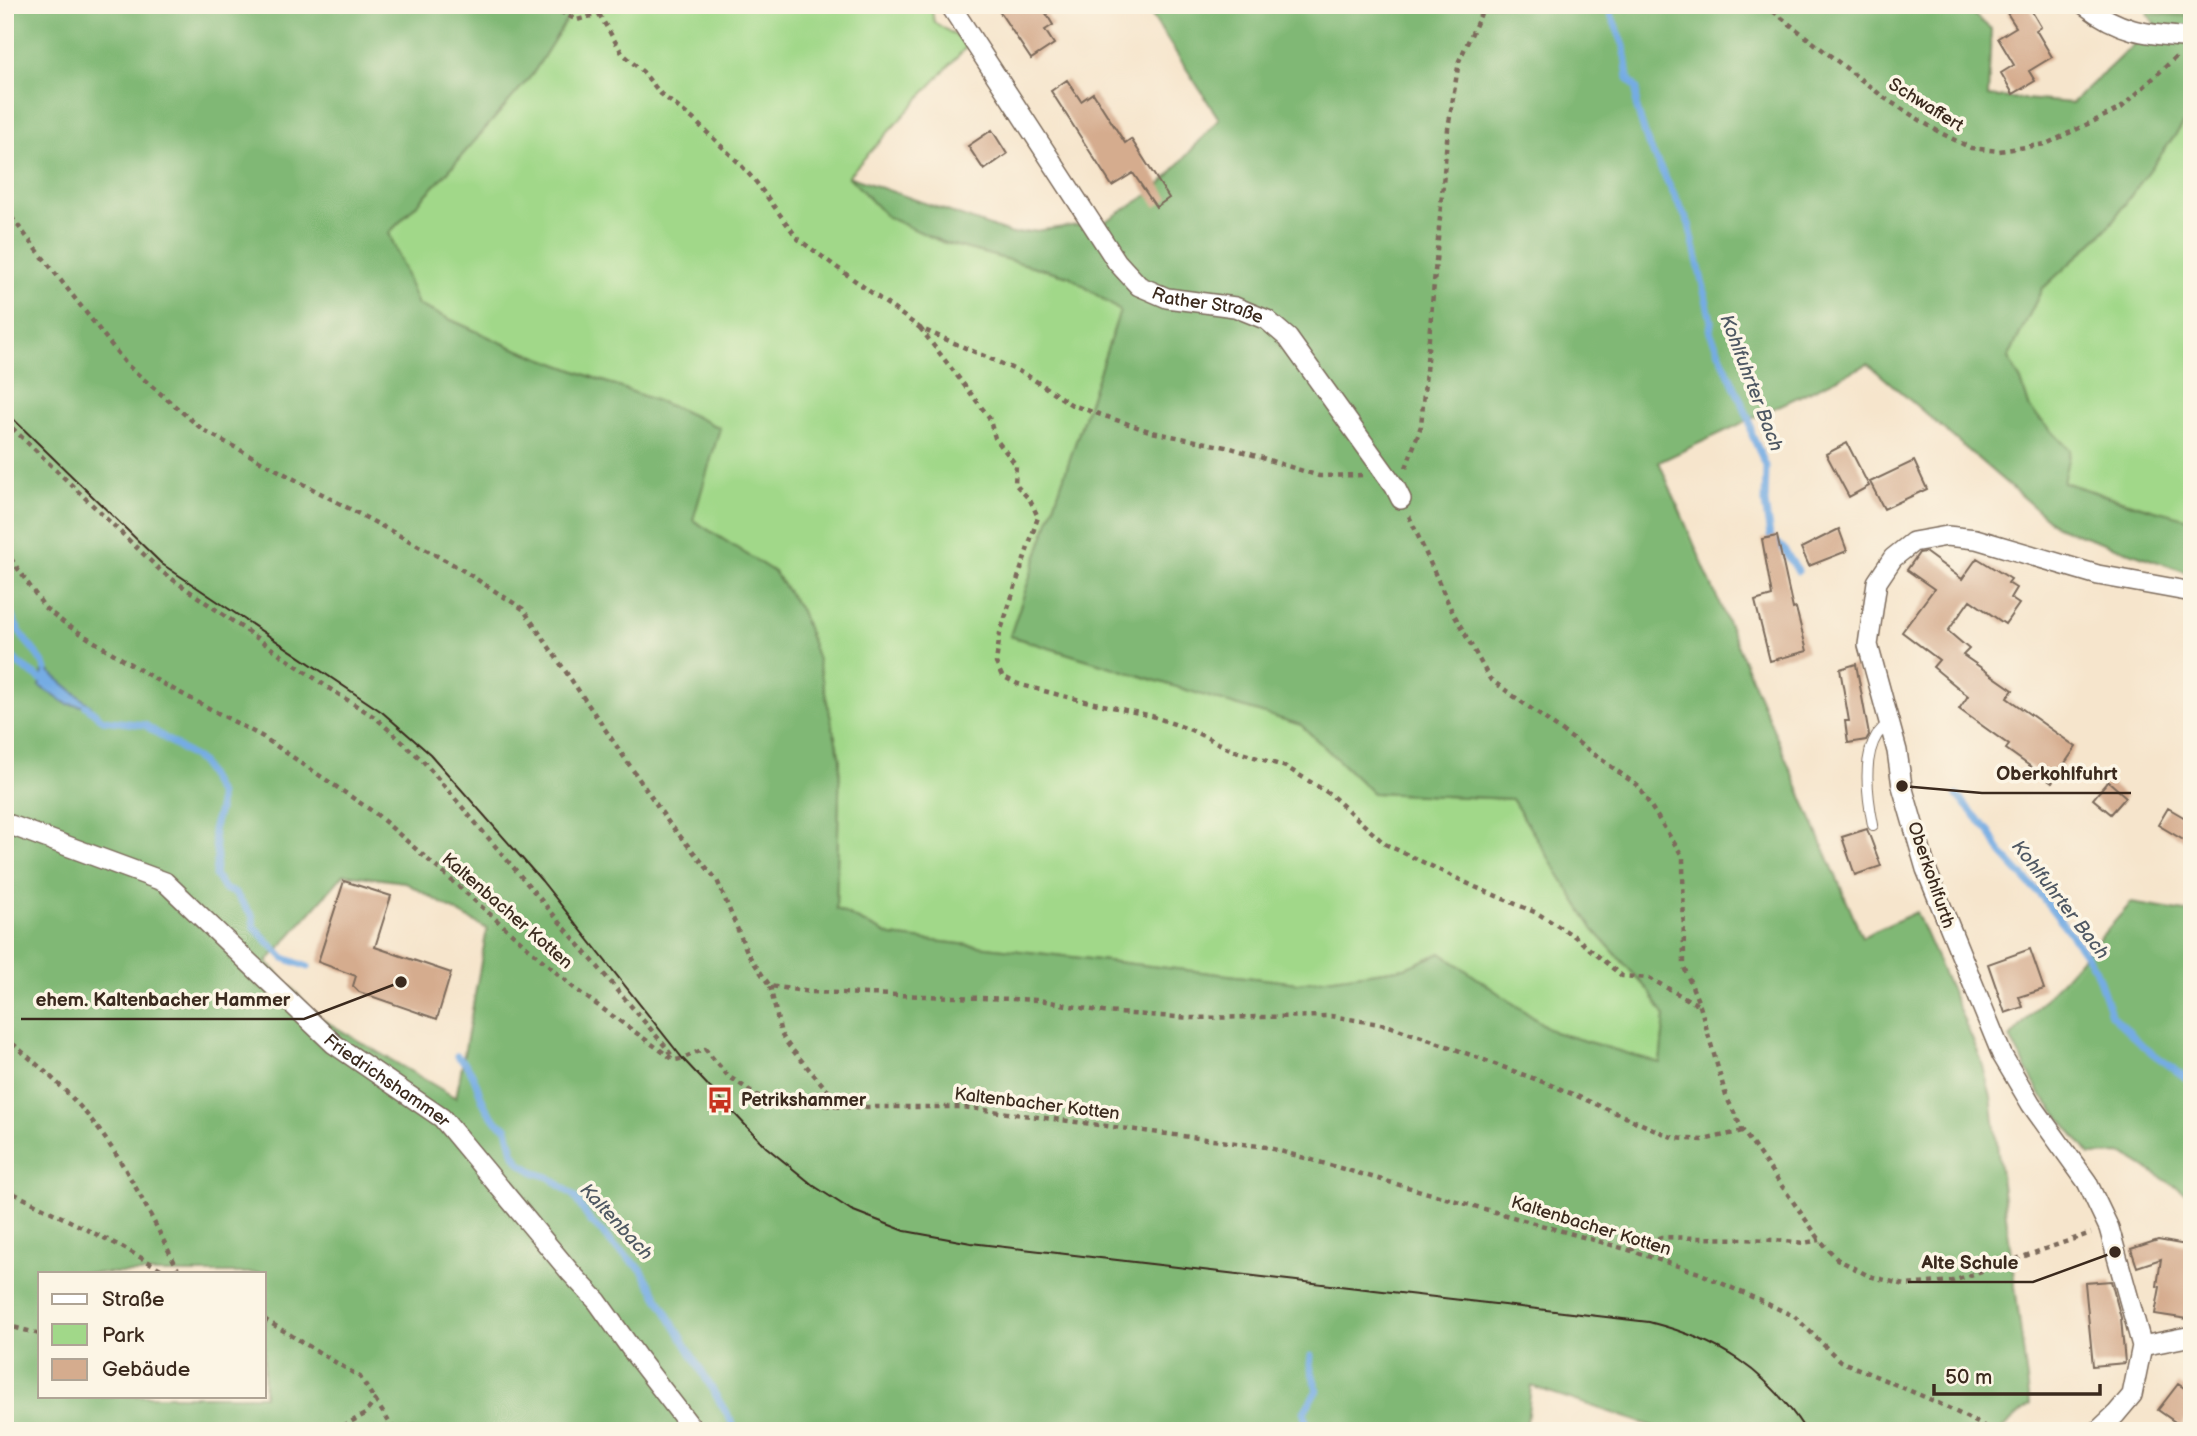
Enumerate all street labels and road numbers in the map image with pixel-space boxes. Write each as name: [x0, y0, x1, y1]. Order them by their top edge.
street label: Schwaffert: [1885, 74, 1968, 137]
street label: Rather Straße: [1149, 282, 1267, 328]
street label: Oberkohlfurth: [1903, 819, 1959, 931]
street label: Kaltenbacher Kotten: [437, 849, 577, 973]
street label: Friedrichshammer: [319, 1029, 455, 1131]
street label: Kaltenbacher Kotten: [953, 1083, 1121, 1125]
street label: Kaltenbacher Kotten: [1508, 1192, 1674, 1260]

